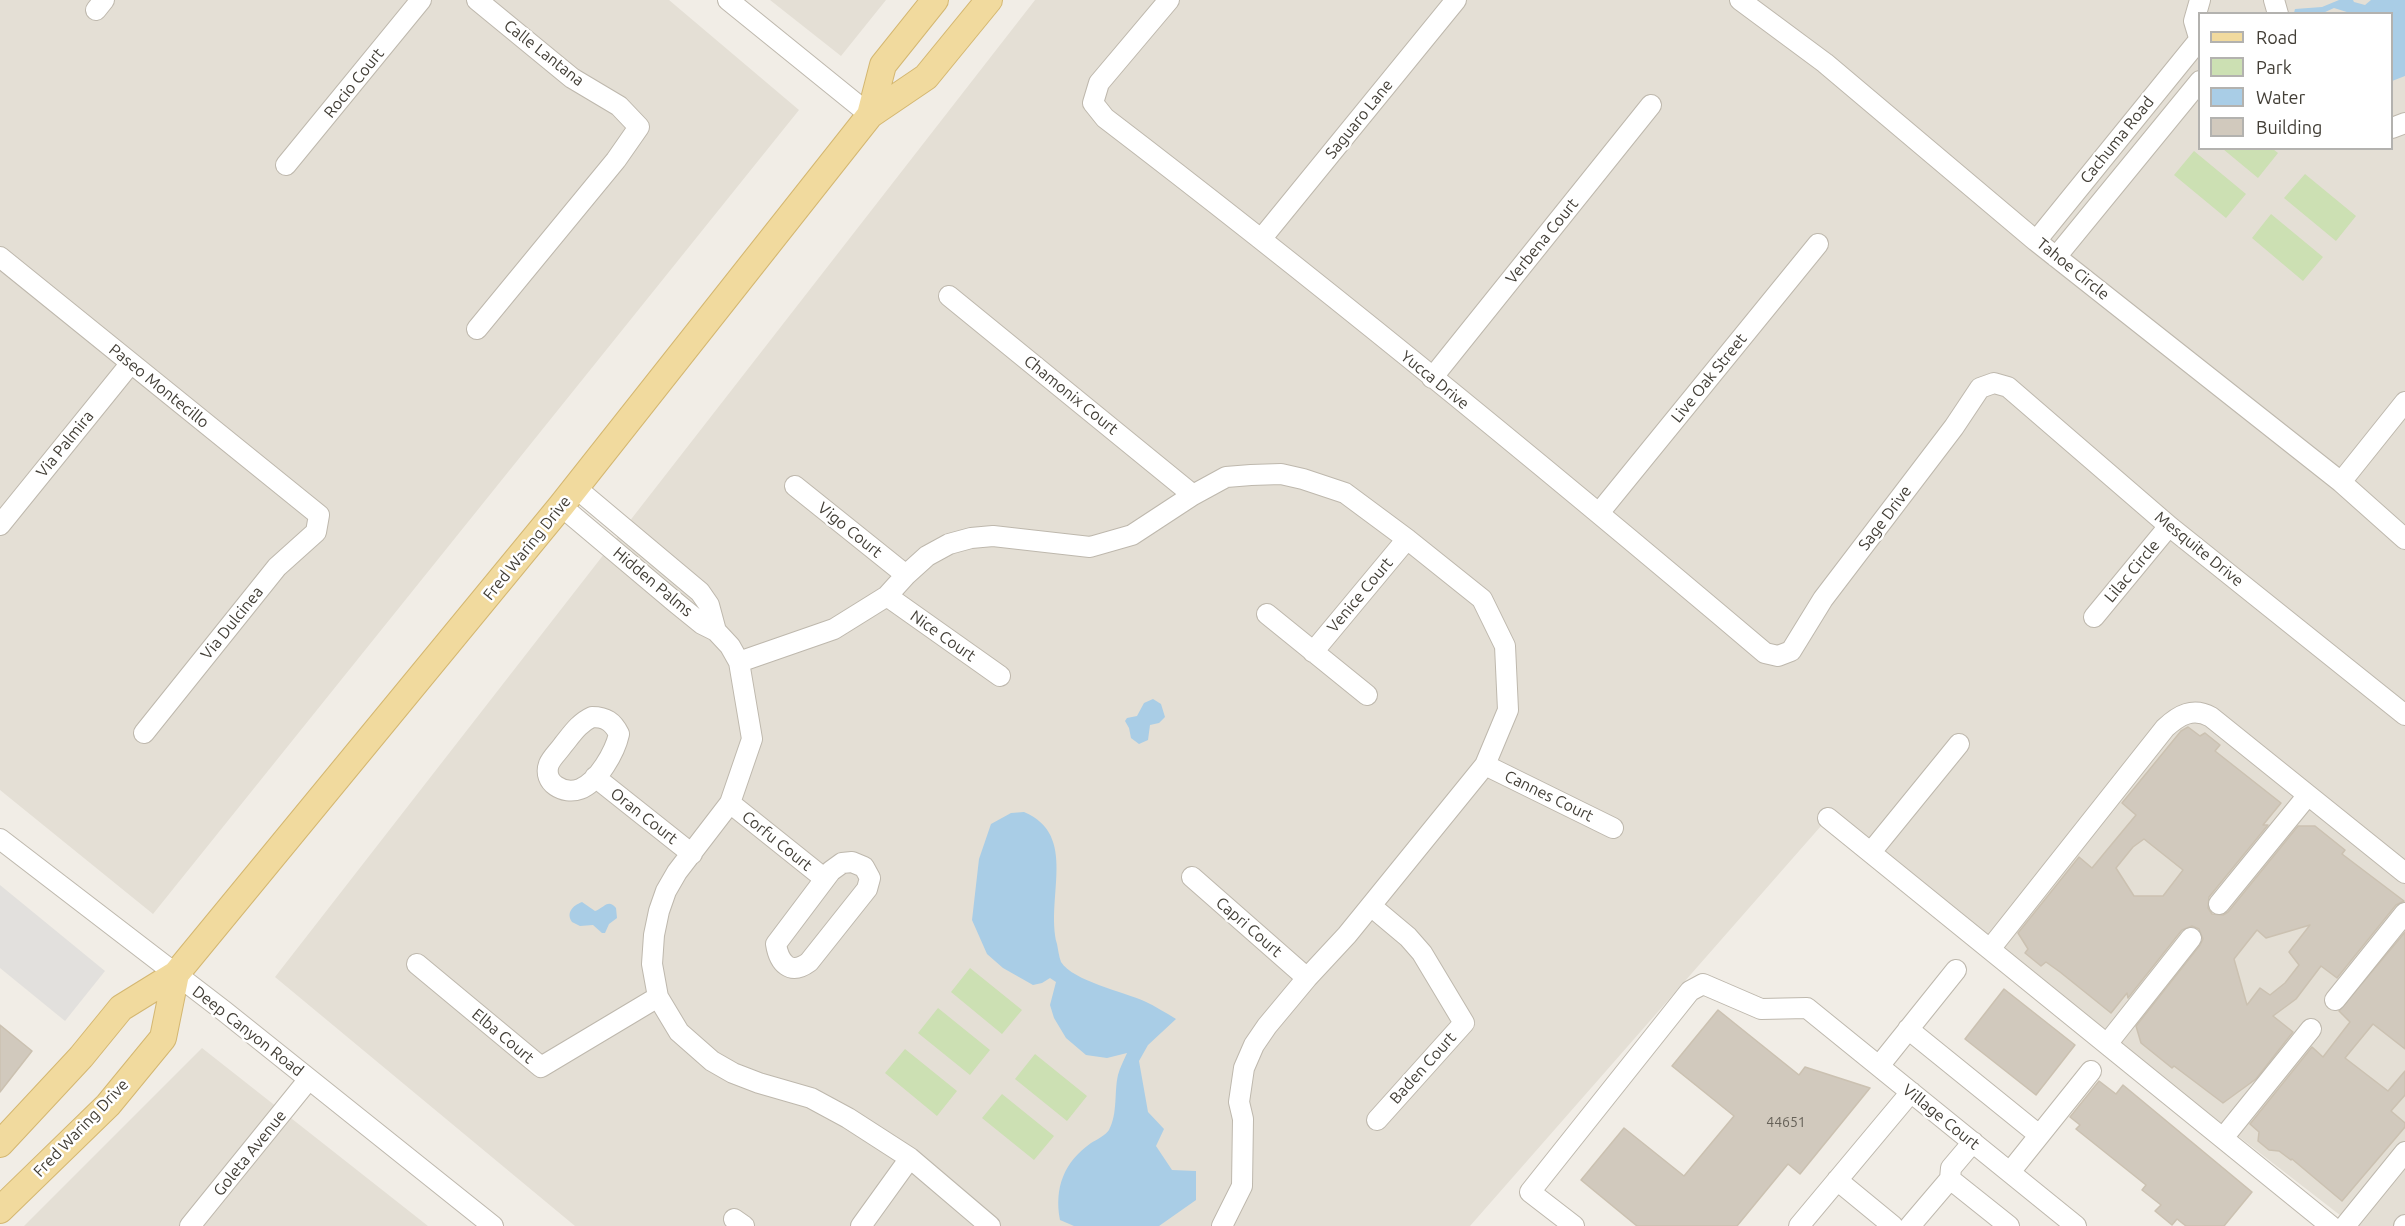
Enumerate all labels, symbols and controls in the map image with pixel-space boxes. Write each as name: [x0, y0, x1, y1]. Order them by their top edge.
legend: [2198, 12, 2393, 150]
street label: Calle Lantana: [500, 16, 588, 90]
text: Road: [2256, 27, 2298, 47]
street label: Rocio Court: [320, 44, 388, 122]
text: Park: [2256, 57, 2292, 77]
street label: Saguaro Lane: [1321, 75, 1397, 163]
text: Water: [2256, 87, 2305, 107]
street label: Cachuma Road: [2076, 93, 2158, 187]
text: Building: [2256, 117, 2322, 137]
street label: Verbena Court: [1502, 194, 1582, 288]
street label: Tahoe Circle: [2033, 234, 2113, 304]
street label: Live Oak Street: [1667, 329, 1751, 427]
street label: Paseo Montecillo: [105, 340, 213, 432]
street label: Yucca Drive: [1397, 347, 1473, 413]
street label: Chamonix Court: [1020, 351, 1122, 439]
street label: Via Palmira: [32, 407, 98, 481]
street label: Sage Drive: [1854, 482, 1916, 554]
street label: Fred Waring Drive: [479, 492, 575, 604]
street label: Vigo Court: [814, 498, 886, 562]
street label: Mesquite Drive: [2151, 507, 2247, 591]
street label: Lilac Circle: [2100, 536, 2164, 606]
street label: Hidden Palms: [609, 543, 697, 621]
street label: Venice Court: [1323, 554, 1397, 636]
street label: Via Dulcinea: [197, 583, 267, 663]
street label: Nice Court: [906, 606, 980, 666]
street label: Cannes Court: [1501, 766, 1597, 826]
street label: Oran Court: [607, 784, 681, 848]
street label: Corfu Court: [738, 807, 816, 875]
street label: Capri Court: [1212, 893, 1286, 961]
street label: Deep Canyon Road: [189, 982, 307, 1080]
street label: Elba Court: [468, 1005, 538, 1067]
street label: Baden Court: [1386, 1028, 1460, 1108]
street label: Fred Waring Drive: [29, 1075, 133, 1181]
street label: Village Court: [1899, 1080, 1983, 1154]
street label: Goleta Avenue: [209, 1106, 291, 1200]
house number: 44651: [1766, 1114, 1806, 1130]

